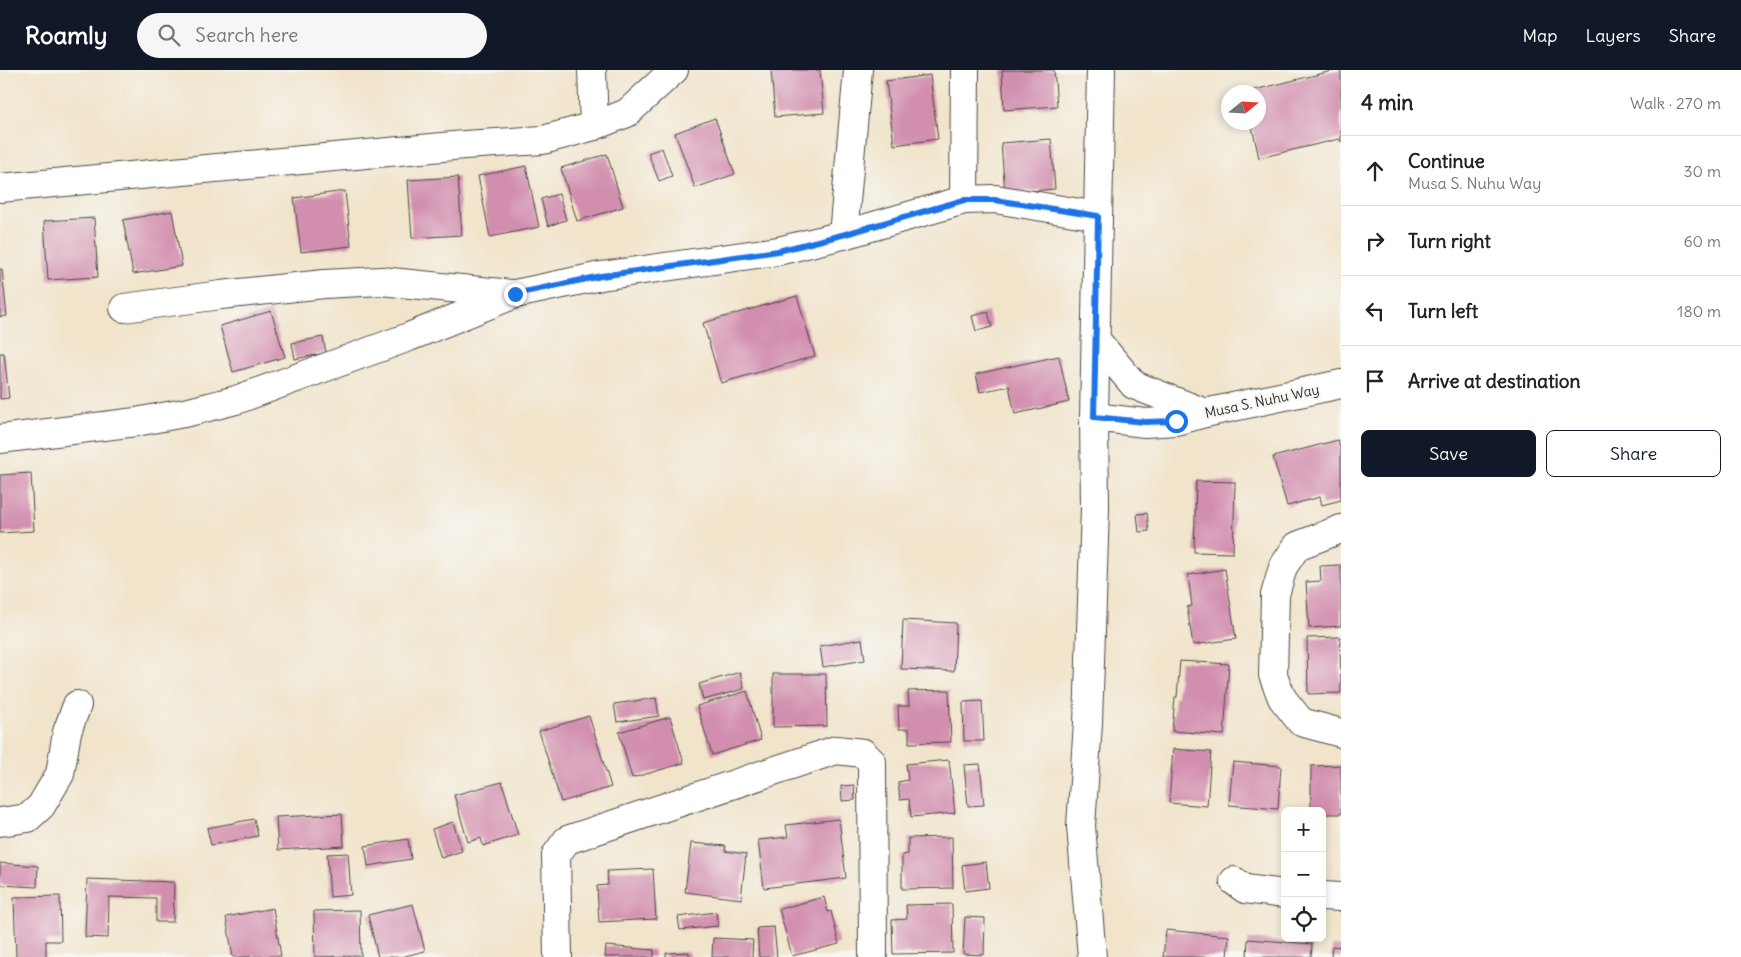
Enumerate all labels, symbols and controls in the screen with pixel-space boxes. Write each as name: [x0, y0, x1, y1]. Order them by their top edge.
search box: [137, 13, 487, 58]
text: Roamly: [25, 20, 107, 50]
icon: search: [155, 21, 183, 49]
text: Search here: [195, 23, 298, 47]
text: Map: [1522, 24, 1557, 47]
text: Layers: [1585, 24, 1641, 47]
text: Share: [1669, 24, 1716, 47]
north arrow: [1221, 85, 1266, 130]
text: 4 min: [1361, 89, 1413, 116]
text: Walk · 270 m: [1630, 93, 1721, 113]
text: Continue: [1408, 149, 1485, 173]
icon: ahead: [1361, 157, 1389, 185]
text: 30 m: [1684, 161, 1721, 181]
text: Musa S. Nuhu Way: [1408, 173, 1541, 193]
icon: right: [1361, 227, 1389, 255]
text: Turn right: [1408, 229, 1491, 253]
text: 60 m: [1683, 231, 1721, 251]
route end: [504, 283, 527, 306]
icon: left: [1361, 297, 1389, 325]
text: Turn left: [1408, 299, 1478, 323]
text: 180 m: [1677, 301, 1721, 321]
icon: arrive: [1361, 367, 1389, 395]
text: Arrive at destination: [1408, 369, 1581, 393]
street label: Musa S. Nuhu Way: [1203, 380, 1321, 422]
route start: [1165, 410, 1188, 433]
button: Save: [1361, 430, 1536, 477]
button: Share: [1546, 430, 1721, 477]
map controls: [1281, 807, 1326, 942]
button: +: [1281, 807, 1326, 852]
button: −: [1281, 852, 1326, 897]
button: locate: [1281, 897, 1326, 942]

